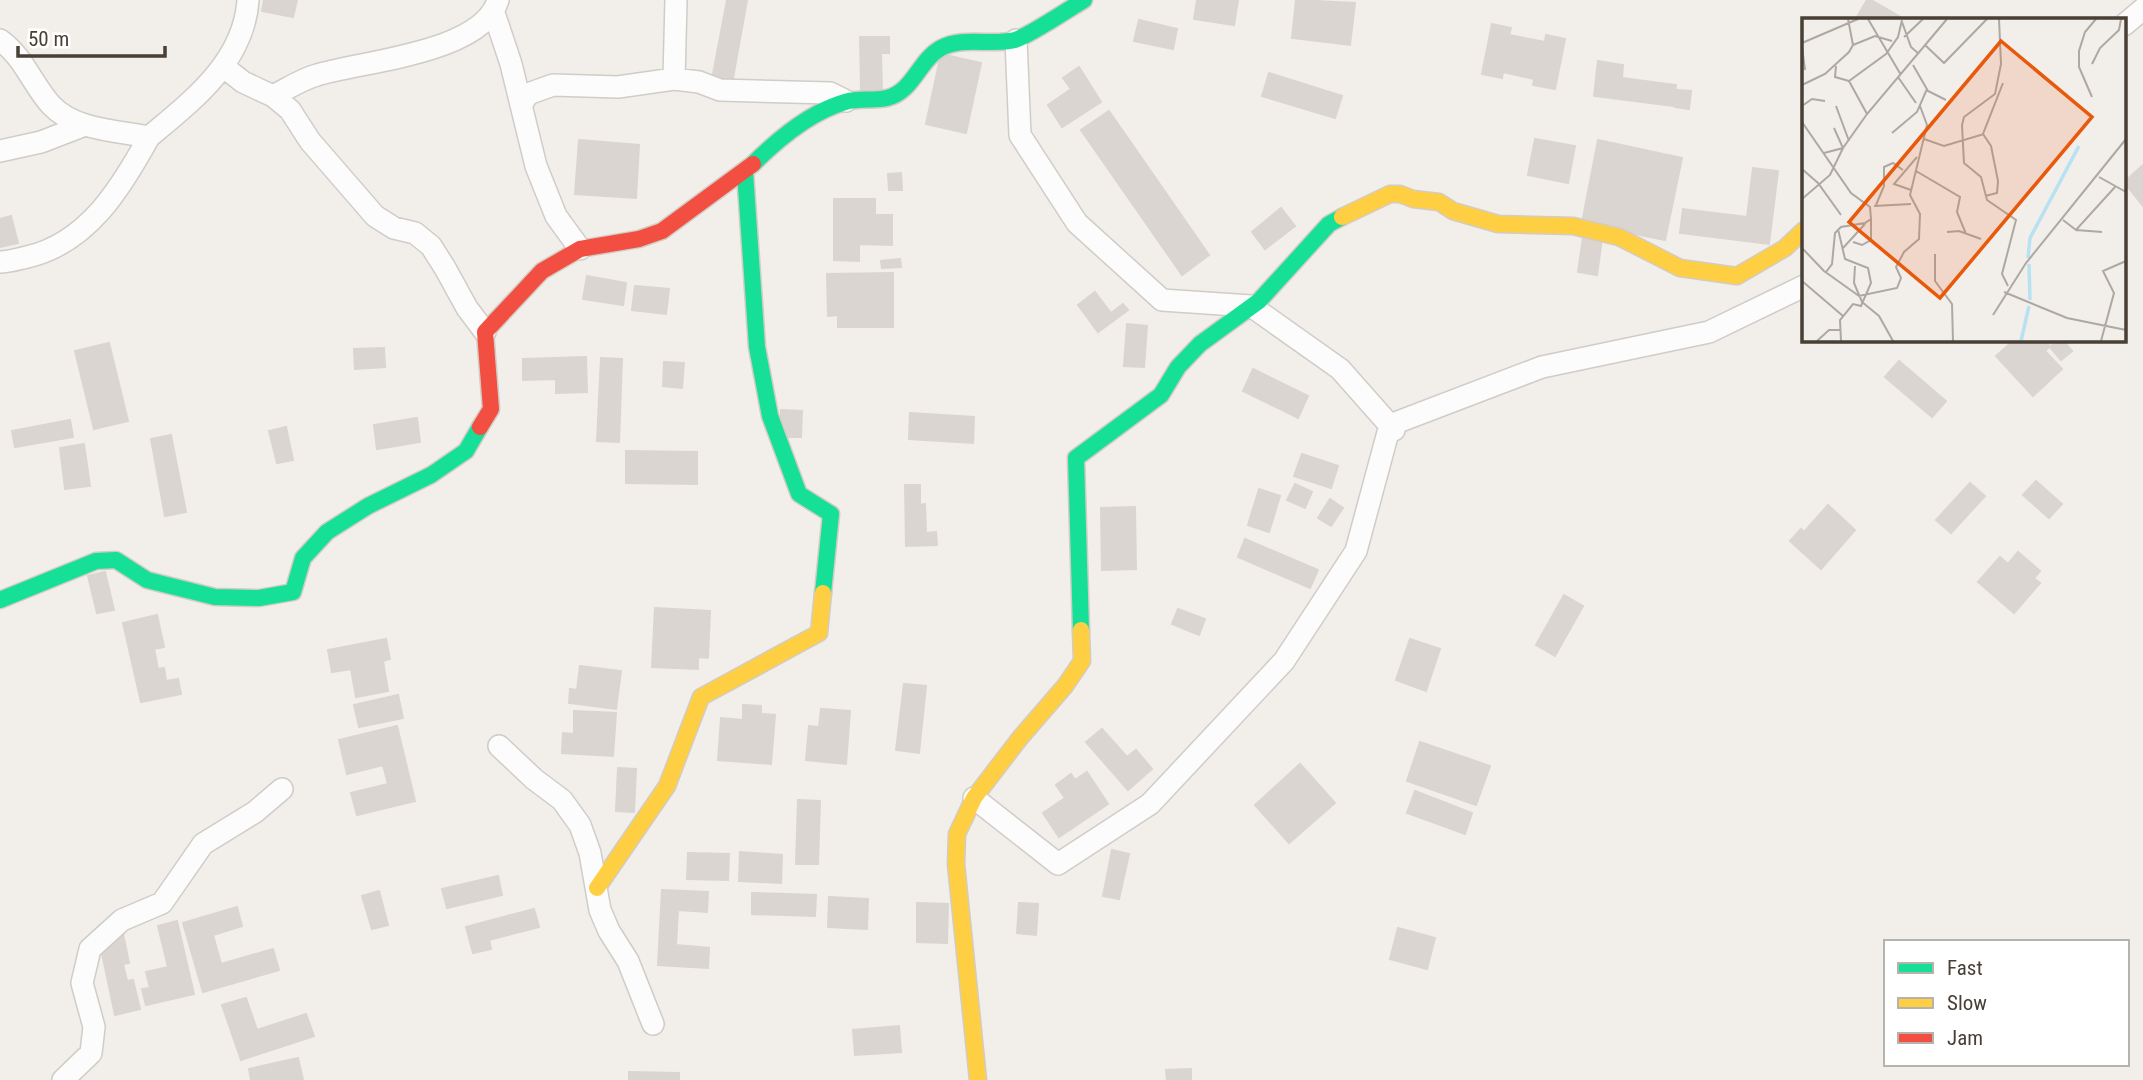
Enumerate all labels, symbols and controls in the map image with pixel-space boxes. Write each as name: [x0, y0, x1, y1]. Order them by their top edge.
scale bar: [18, 14, 164, 58]
inset map: [1802, 18, 2126, 341]
text: 50 m: [28, 27, 69, 51]
legend: [1884, 940, 2129, 1066]
text: Fast: [1947, 956, 1983, 980]
text: Slow: [1947, 991, 1987, 1015]
text: Jam: [1947, 1026, 1983, 1050]

